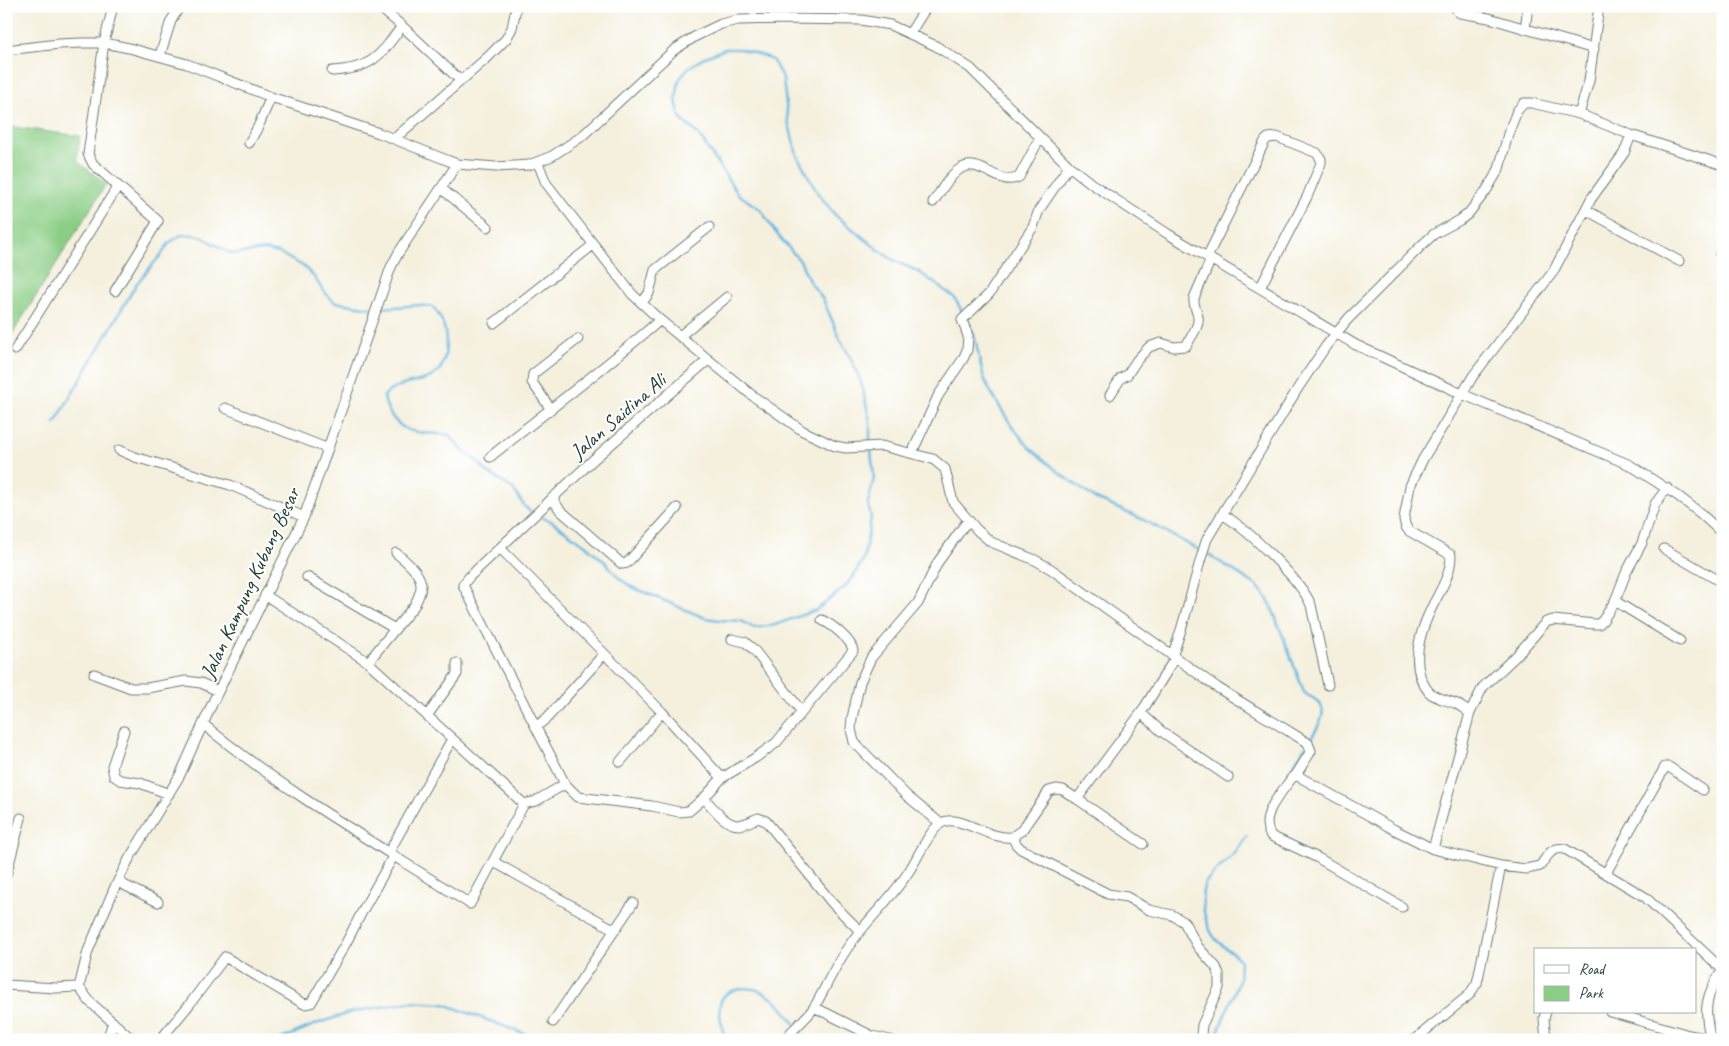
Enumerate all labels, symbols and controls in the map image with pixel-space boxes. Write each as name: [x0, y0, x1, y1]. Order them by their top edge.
street label: Jalan Saidina Ali: [564, 365, 673, 465]
street label: Jalan Kampung Kubang Besar: [194, 482, 306, 683]
legend: [1534, 948, 1696, 1014]
text: Road: [1579, 960, 1606, 979]
text: Park: [1579, 984, 1604, 1003]

